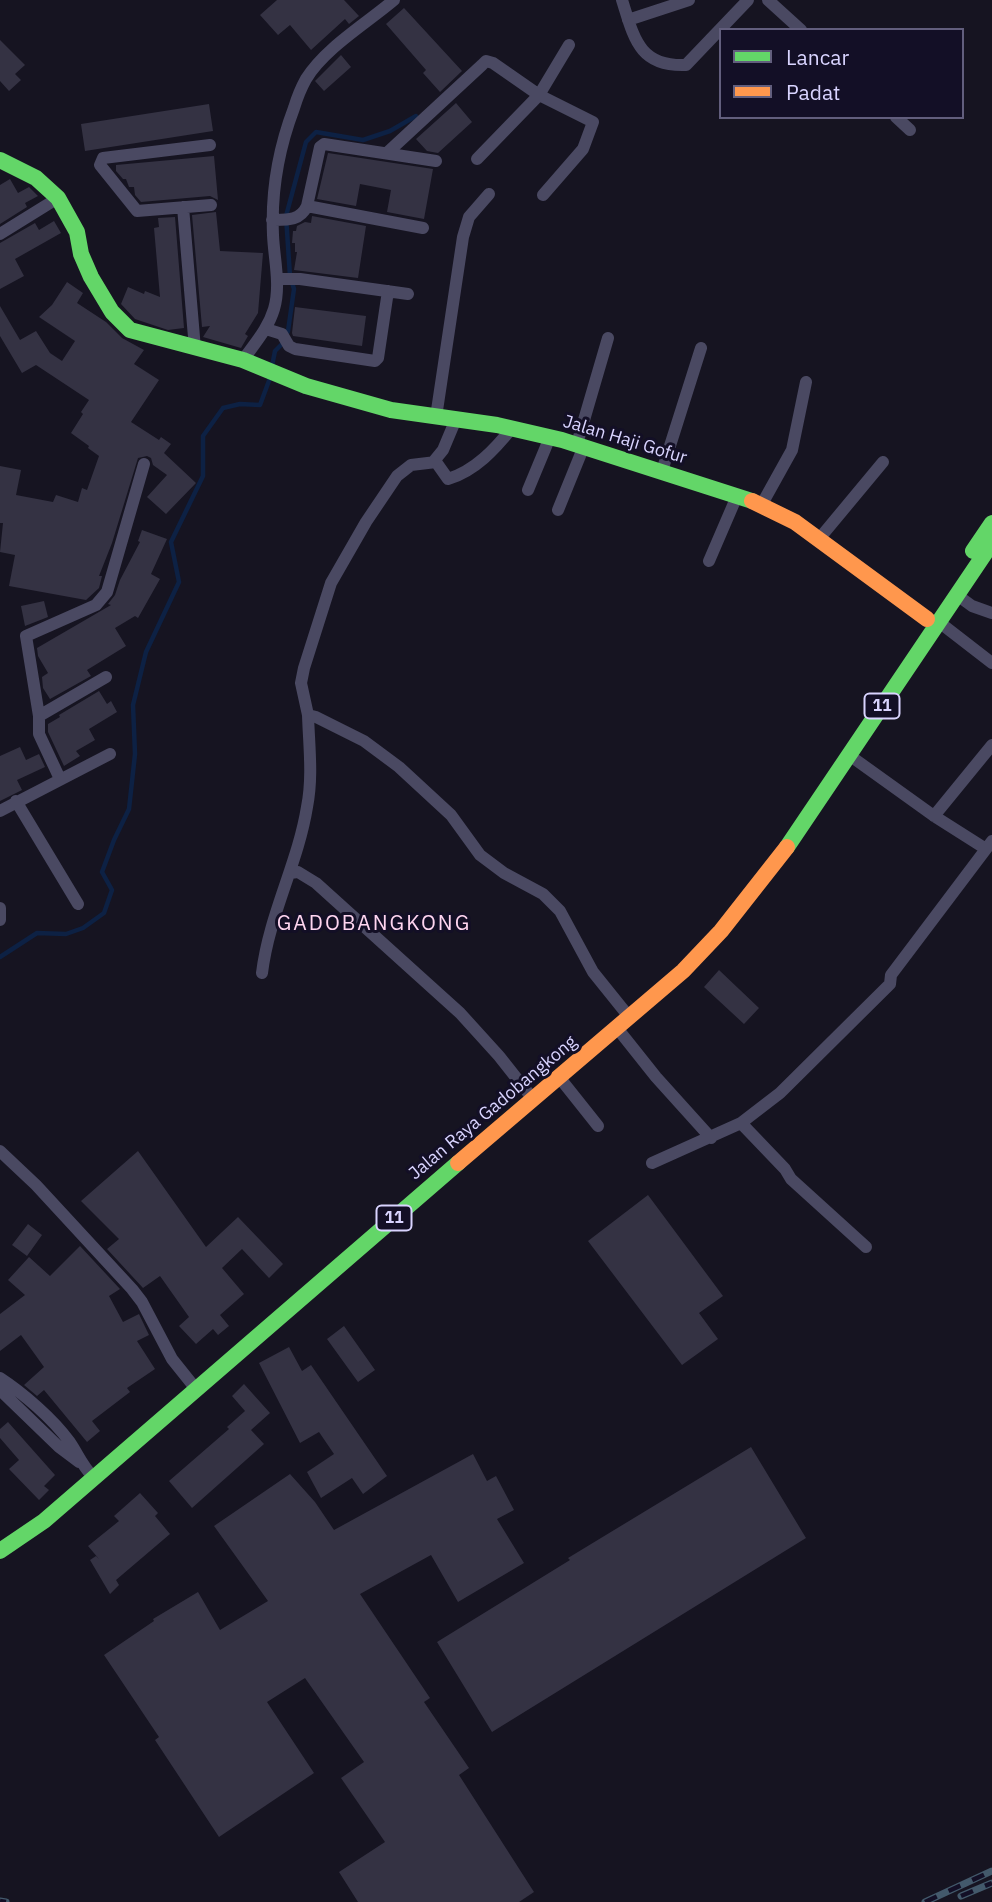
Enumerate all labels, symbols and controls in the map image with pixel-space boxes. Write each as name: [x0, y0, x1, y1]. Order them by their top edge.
legend: [719, 28, 964, 119]
text: Lancar: [786, 43, 849, 71]
text: Padat: [786, 78, 841, 106]
street label: Jalan Haji Gofur: [560, 411, 690, 469]
road number: 11: [864, 694, 900, 719]
district label: GADOBANGKONG: [278, 911, 470, 937]
street label: Jalan Raya Gadobangkong: [405, 1031, 581, 1185]
road number: 11: [376, 1206, 412, 1230]

